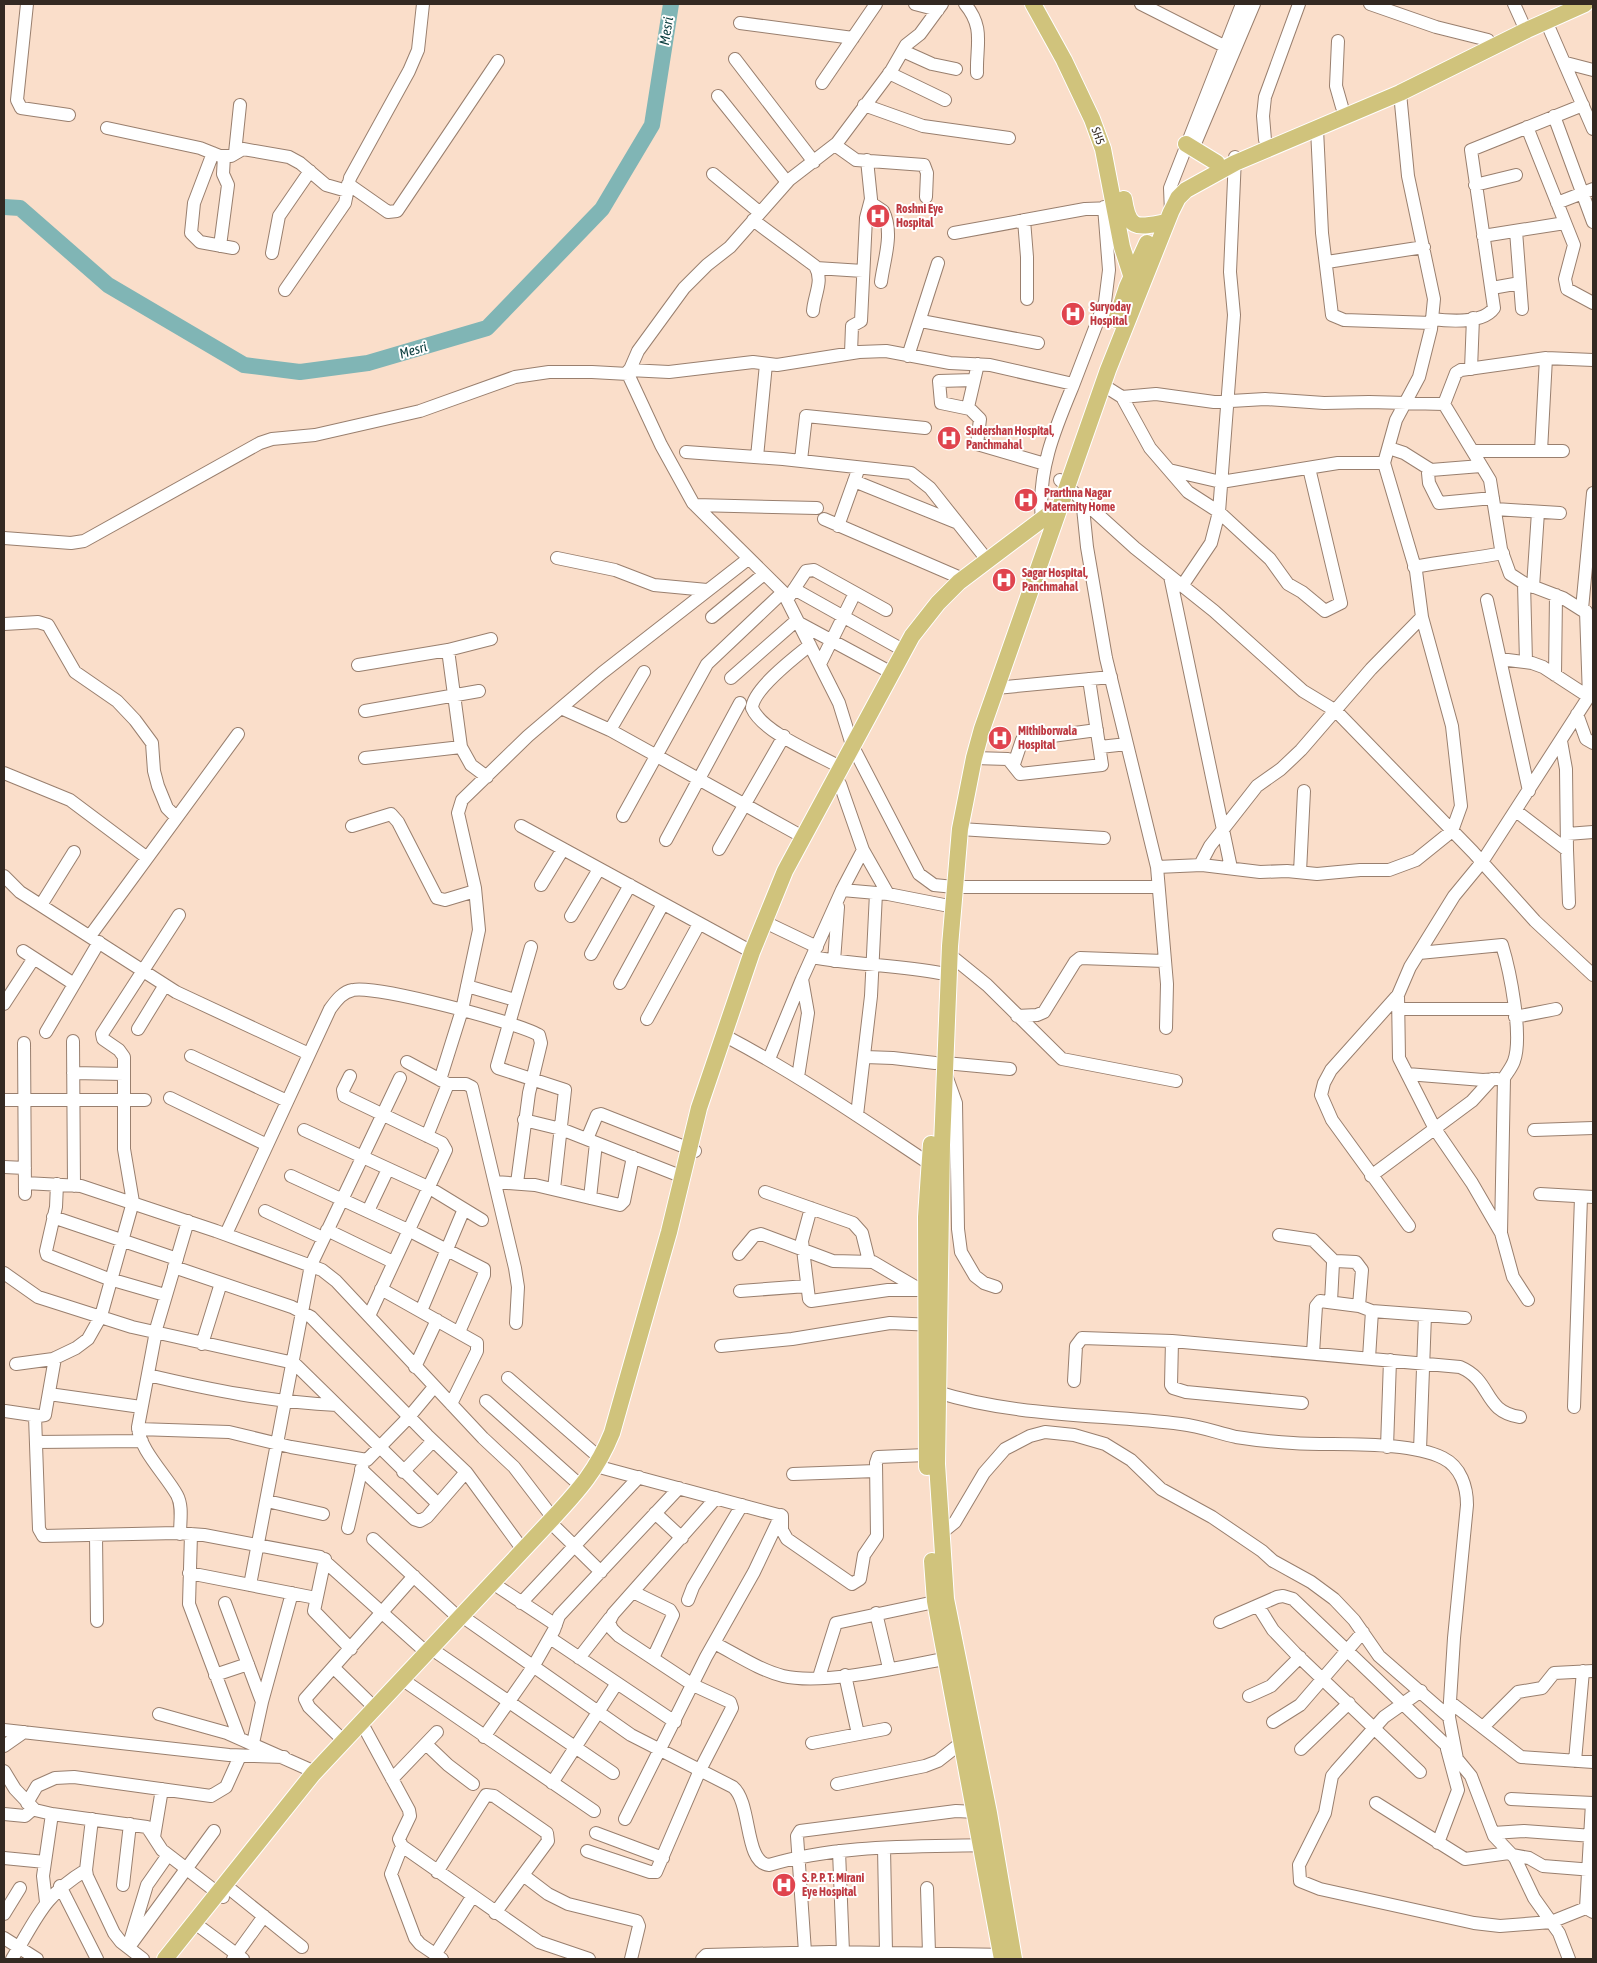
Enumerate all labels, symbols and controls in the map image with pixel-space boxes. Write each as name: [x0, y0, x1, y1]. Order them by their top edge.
water label: Mesri: [656, 16, 676, 46]
street label: SH5: [1088, 125, 1108, 147]
place label: Roshni Eye Hospital: [896, 202, 944, 230]
hospital icon: Roshni Eye Hospital: [865, 203, 891, 229]
place label: Suryoday Hospital: [1090, 300, 1131, 328]
hospital icon: Suryoday Hospital: [1060, 301, 1086, 327]
water label: Mesri: [397, 338, 429, 362]
place label: Sudershan Hospital, Panchmahal: [966, 424, 1054, 452]
hospital icon: Sudershan Hospital, Panchmahal: [936, 425, 962, 451]
place label: Prarthna Nagar Maternity Home: [1044, 486, 1116, 514]
hospital icon: Prarthna Nagar Maternity Home: [1013, 487, 1039, 513]
place label: Sagar Hospital, Panchmahal: [1022, 566, 1088, 594]
hospital icon: Sagar Hospital, Panchmahal: [991, 567, 1017, 593]
place label: Mithiborwala Hospital: [1018, 724, 1078, 752]
hospital icon: Mithiborwala Hospital: [987, 725, 1013, 751]
place label: S. P. P. T. Mirani Eye Hospital: [802, 1871, 864, 1899]
hospital icon: S. P. P. T. Mirani Eye Hospital: [771, 1872, 797, 1898]

